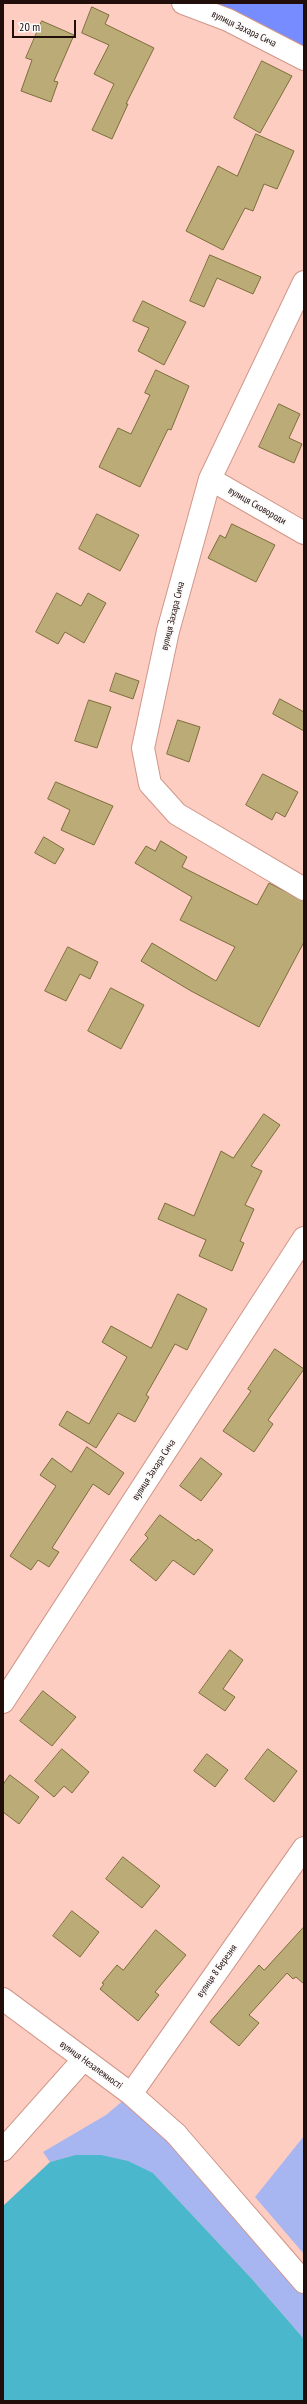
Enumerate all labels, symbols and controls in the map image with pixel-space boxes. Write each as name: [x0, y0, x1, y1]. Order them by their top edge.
street label: вулиця Захара Сича: [210, 8, 278, 50]
scale bar: [14, 12, 78, 38]
text: 20 m: [19, 19, 40, 34]
street label: вулиця Сковороди: [226, 485, 288, 527]
street label: вулиця Захара Сича: [159, 580, 187, 652]
street label: вулиця Захара Сича: [130, 1437, 178, 1503]
street label: вулиця 8 Березня: [194, 1942, 240, 2000]
street label: вулиця Незалежності: [57, 2038, 125, 2092]

